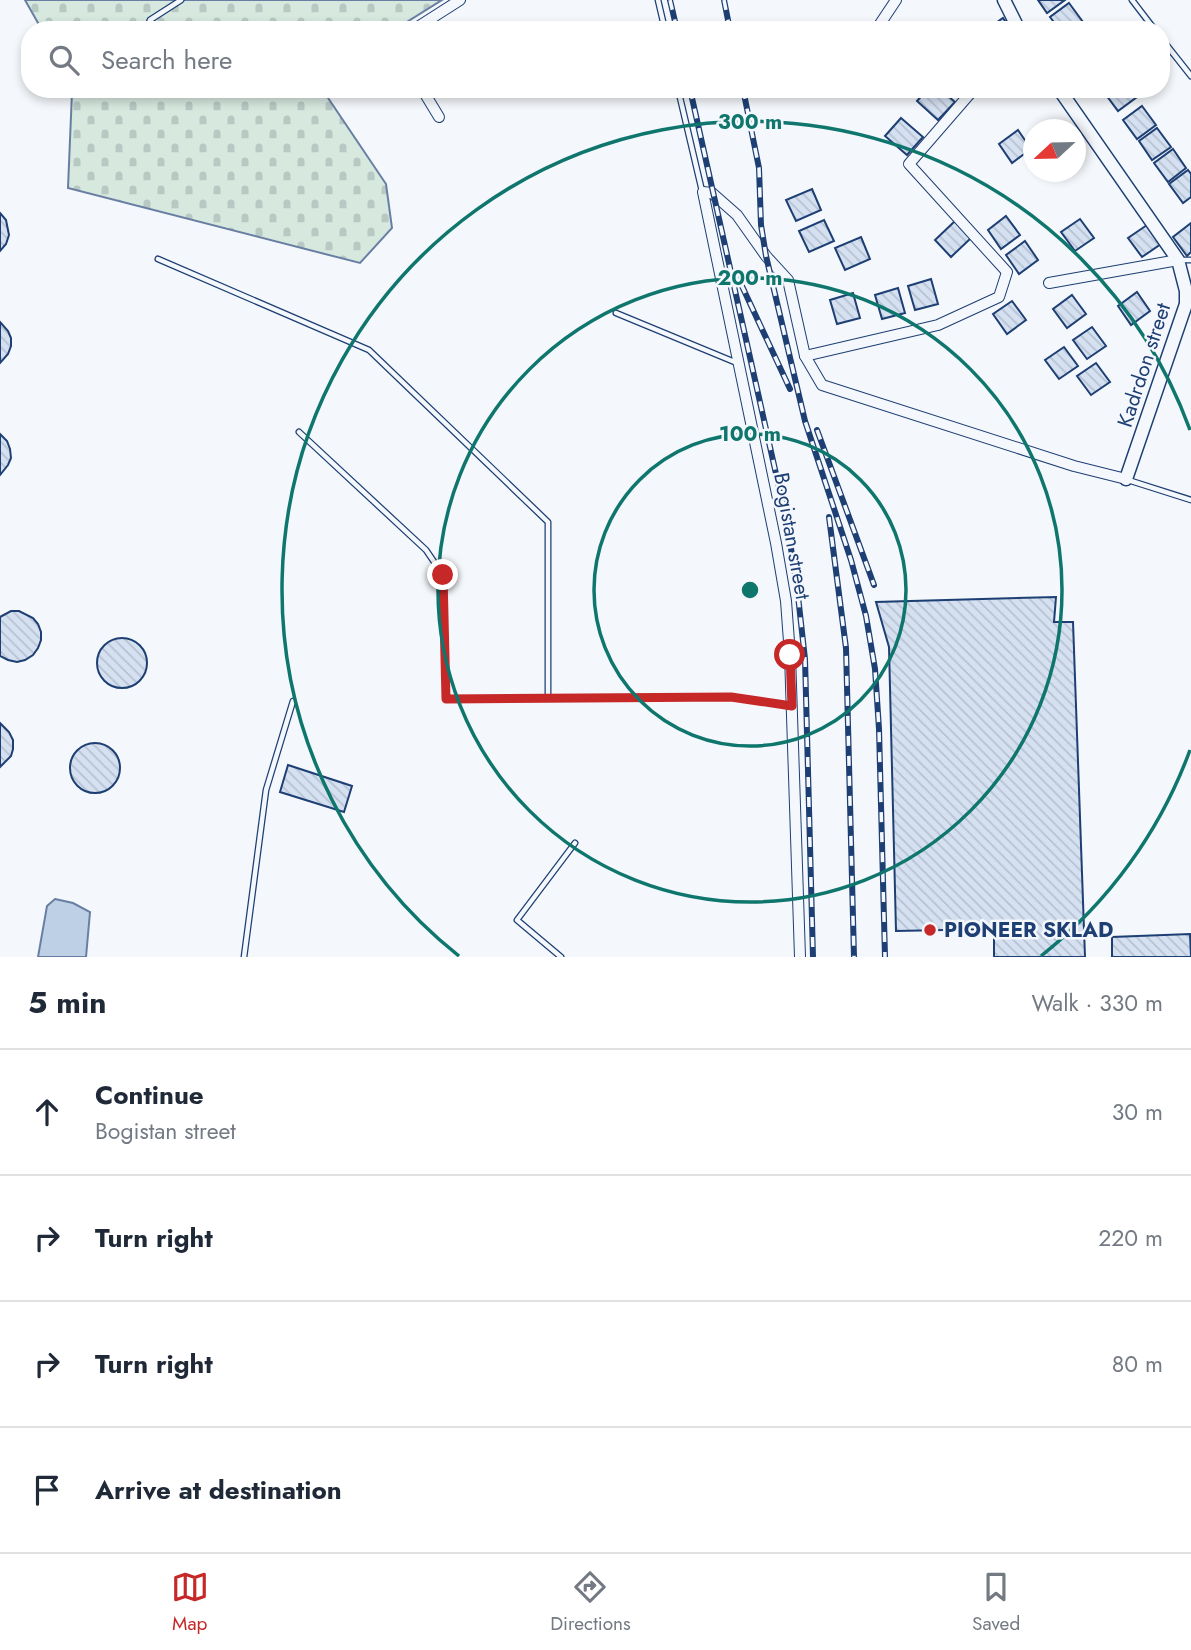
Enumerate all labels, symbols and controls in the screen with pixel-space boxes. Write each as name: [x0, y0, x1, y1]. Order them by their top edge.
search box: [21, 21, 1170, 98]
icon: search: [45, 41, 83, 79]
text: Search here: [101, 41, 233, 79]
text: 300 m: [718, 107, 782, 137]
north arrow: [1023, 119, 1086, 182]
text: 200 m: [717, 263, 783, 293]
street label: Kadrdon street: [1110, 299, 1178, 431]
text: 100 m: [719, 419, 781, 449]
street label: Bogistan street: [766, 470, 818, 602]
route end: [427, 559, 458, 590]
centre of rings: [738, 578, 762, 602]
route start: [774, 639, 805, 670]
place label: PIONEER SKLAD: [944, 915, 1113, 945]
marker: PIONEER SKLAD: [922, 922, 938, 938]
text: 5 min: [28, 981, 106, 1024]
text: Walk · 330 m: [1032, 986, 1163, 1020]
text: Continue: [95, 1076, 204, 1114]
icon: ahead: [28, 1093, 66, 1131]
text: 30 m: [1112, 1095, 1163, 1129]
text: Bogistan street: [95, 1114, 236, 1148]
icon: right: [28, 1219, 66, 1257]
text: Turn right: [95, 1219, 213, 1257]
text: 220 m: [1098, 1221, 1163, 1255]
icon: right: [28, 1345, 66, 1383]
text: Turn right: [95, 1345, 213, 1383]
text: 80 m: [1112, 1347, 1163, 1381]
icon: arrive: [28, 1471, 66, 1509]
text: Arrive at destination: [95, 1471, 342, 1509]
tab: Map: [171, 1568, 209, 1637]
tab: Directions: [550, 1568, 631, 1637]
tab: Saved: [972, 1568, 1020, 1637]

